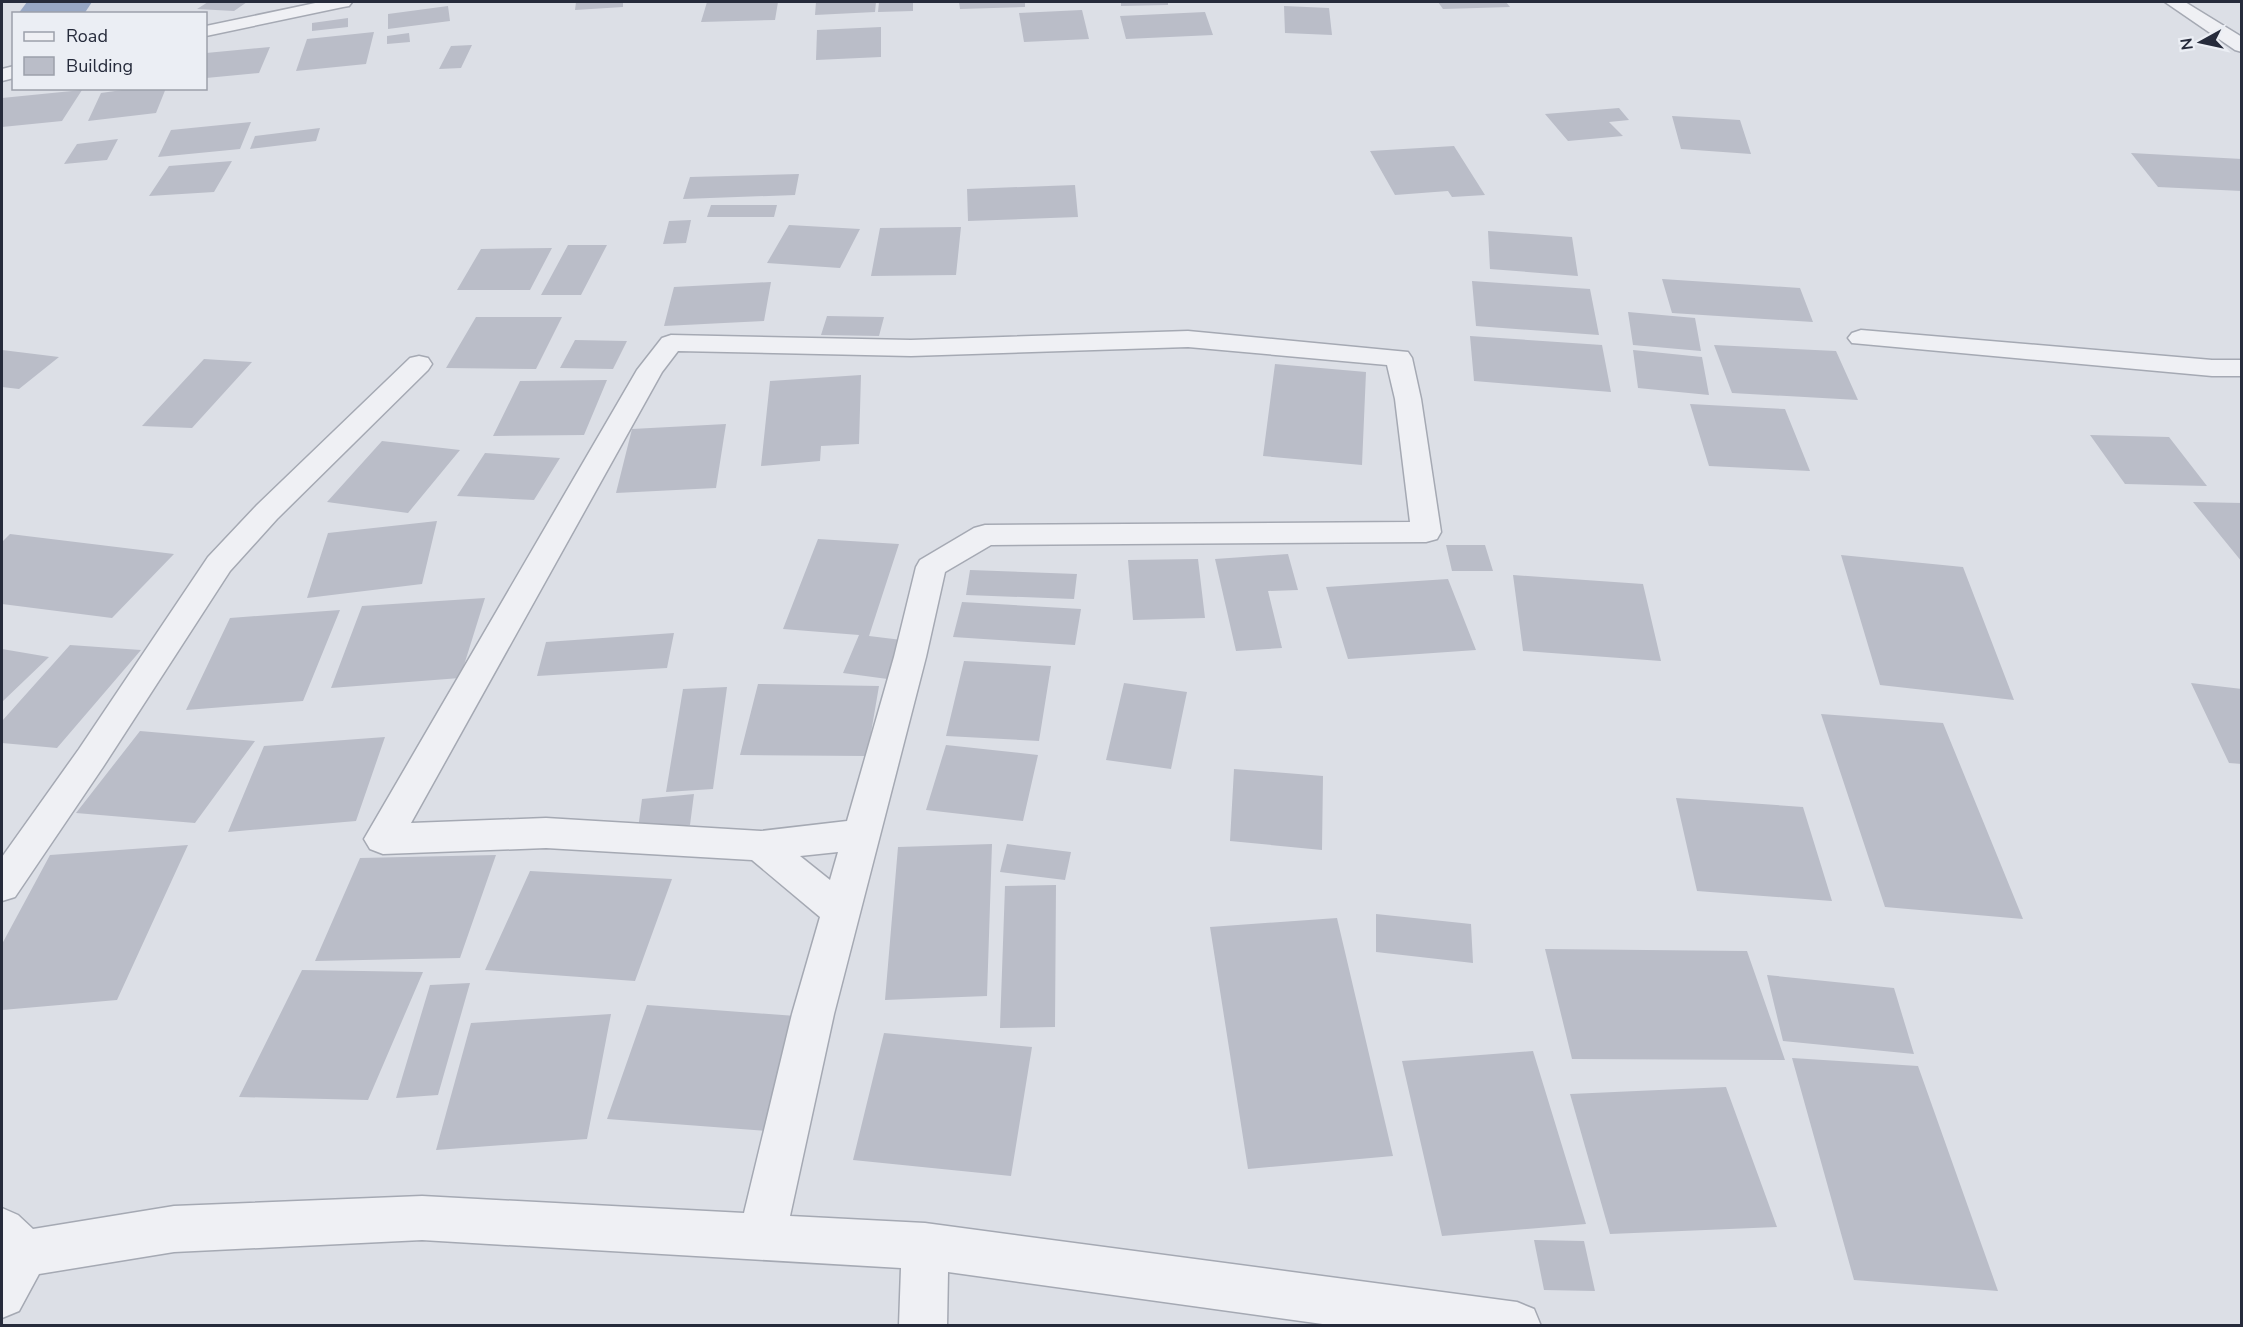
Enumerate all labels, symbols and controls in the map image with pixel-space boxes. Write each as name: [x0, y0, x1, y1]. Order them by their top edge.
legend: [12, 12, 207, 90]
north arrow: [2171, 12, 2231, 72]
text: Road: [66, 24, 108, 48]
text: N: [2175, 36, 2199, 51]
text: Building: [66, 54, 133, 78]

